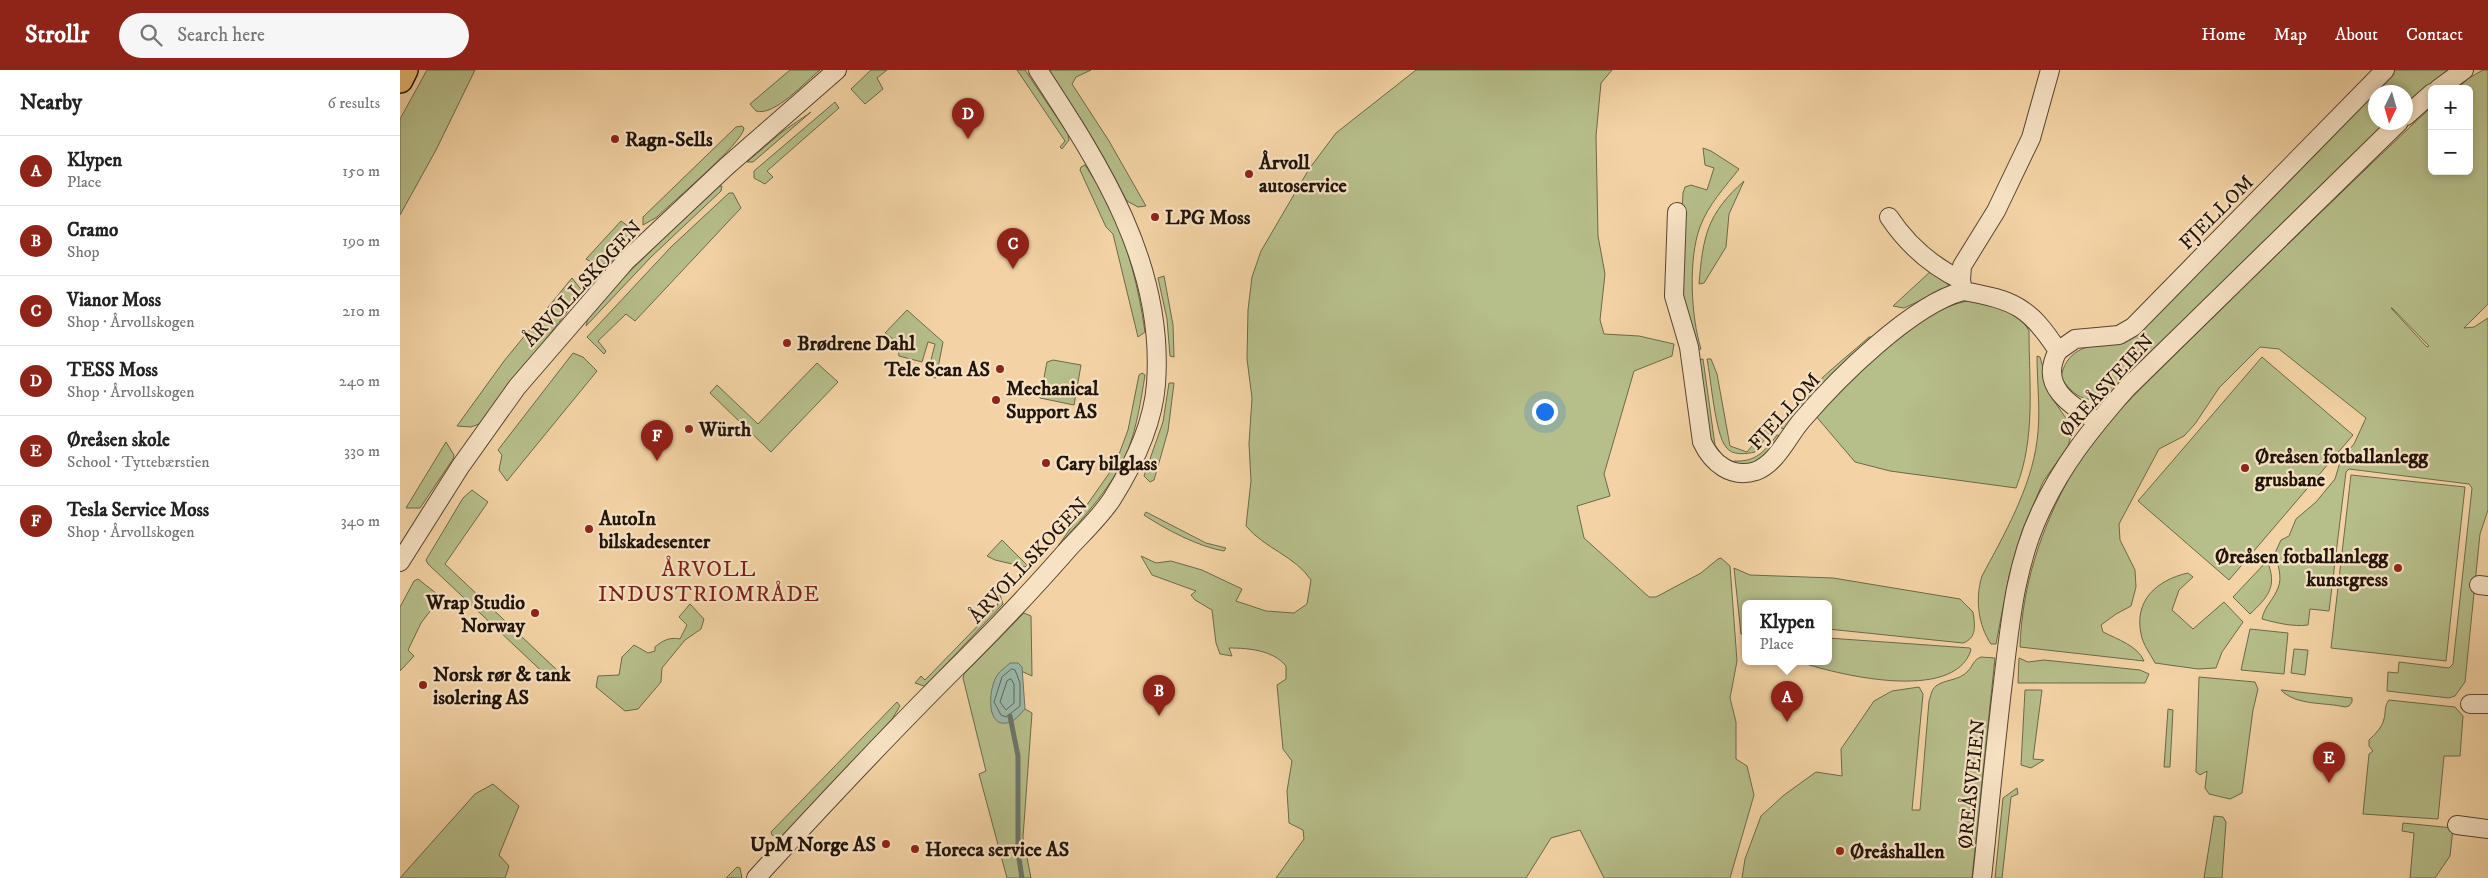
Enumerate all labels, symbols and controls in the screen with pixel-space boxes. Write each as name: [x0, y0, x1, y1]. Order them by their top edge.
search box: [119, 13, 469, 58]
text: Strollr: [25, 20, 89, 50]
icon: search: [137, 21, 165, 49]
text: Search here: [177, 24, 265, 47]
text: Home: [2201, 24, 2246, 46]
text: Map: [2274, 24, 2307, 46]
text: About: [2335, 24, 2378, 46]
text: Contact: [2406, 24, 2463, 46]
north arrow: [2368, 85, 2413, 130]
map controls: [2428, 85, 2473, 175]
button: +: [2428, 85, 2473, 130]
text: Nearby: [20, 90, 82, 116]
text: 6 results: [327, 93, 380, 113]
pin: D: [952, 98, 984, 139]
place label: Ragn-Sells: [625, 128, 713, 153]
button: −: [2428, 130, 2473, 175]
marker: Ragn-Sells: [609, 133, 621, 145]
text: Klypen: [67, 149, 122, 172]
place label: Årvoll autoservice: [1258, 150, 1348, 199]
text: A: [31, 161, 41, 181]
text: 150 m: [342, 161, 380, 181]
marker: Årvoll autoservice: [1243, 168, 1255, 180]
street label: FJELLOM: [2174, 170, 2260, 256]
text: Place: [67, 172, 101, 192]
place label: LPG Moss: [1165, 206, 1251, 231]
marker: LPG Moss: [1149, 211, 1161, 223]
street label: ÅRVOLLSKOGEN: [517, 215, 648, 352]
text: Cramo: [67, 219, 118, 242]
pin: C: [997, 228, 1029, 269]
text: B: [31, 231, 41, 251]
text: 190 m: [342, 231, 380, 251]
text: Shop: [67, 242, 100, 262]
text: Vianor Moss: [67, 289, 161, 312]
text: C: [31, 301, 41, 321]
text: 210 m: [342, 301, 380, 321]
text: Shop · Årvollskogen: [67, 312, 195, 332]
street label: ØREÅSVEIEN: [2053, 329, 2160, 443]
place label: Brødrene Dahl: [797, 332, 916, 357]
marker: Brødrene Dahl: [781, 337, 793, 349]
place label: Tele Scan AS: [884, 358, 990, 383]
text: TESS Moss: [67, 359, 158, 382]
marker: Tele Scan AS: [994, 363, 1006, 375]
street label: FJELLOM: [1744, 368, 1826, 456]
text: D: [30, 371, 42, 391]
text: 240 m: [339, 371, 380, 391]
place label: Mechanical Support AS: [1006, 377, 1100, 425]
text: Shop · Årvollskogen: [67, 382, 195, 402]
marker: Mechanical Support AS: [990, 394, 1002, 406]
your location: [1532, 399, 1558, 425]
place label: Würth: [698, 418, 752, 443]
pin: F: [641, 420, 673, 461]
marker: Würth: [683, 423, 695, 435]
text: Øreåsen skole: [67, 429, 170, 452]
text: E: [30, 441, 42, 461]
text: 330 m: [344, 441, 380, 461]
place label: Øreåsen fotballanlegg grusbane: [2254, 445, 2429, 493]
text: School · Tyttebærstien: [67, 452, 210, 472]
place label: Cary bilglass: [1056, 452, 1157, 477]
marker: Cary bilglass: [1040, 457, 1052, 469]
marker: Øreåsen fotballanlegg grusbane: [2239, 462, 2251, 474]
street label: ÅRVOLLSKOGEN: [963, 492, 1094, 629]
text: Tesla Service Moss: [67, 499, 209, 522]
place label: AutoIn bilskadesenter: [598, 507, 711, 555]
text: F: [31, 511, 41, 531]
text: 340 m: [341, 511, 380, 531]
text: Shop · Årvollskogen: [67, 522, 195, 542]
marker: AutoIn bilskadesenter: [583, 523, 595, 535]
place label: Øreåsen fotballanlegg kunstgress: [2215, 545, 2389, 593]
district label: ÅRVOLL INDUSTRIOMRÅDE: [598, 555, 820, 608]
marker: Øreåsen fotballanlegg kunstgress: [2392, 562, 2404, 574]
place label: Wrap Studio Norway: [425, 591, 526, 639]
popup: [1742, 600, 1832, 665]
marker: Wrap Studio Norway: [529, 607, 541, 619]
text: Klypen: [1759, 611, 1815, 634]
text: Place: [1759, 634, 1794, 654]
place label: Norsk rør & tank isolering AS: [433, 663, 572, 711]
pin: B: [1143, 675, 1175, 716]
marker: Norsk rør & tank isolering AS: [417, 679, 429, 691]
pin: A: [1771, 681, 1803, 722]
street label: ØREÅSVEIEN: [1952, 718, 1992, 850]
pin: E: [2313, 742, 2345, 783]
place label: UpM Norge AS: [750, 833, 876, 858]
marker: UpM Norge AS: [880, 838, 892, 850]
place label: Horeca service AS: [925, 838, 1069, 863]
place label: Øreåshallen: [1850, 840, 1945, 865]
marker: Horeca service AS: [909, 843, 921, 855]
marker: Øreåshallen: [1834, 845, 1846, 857]

